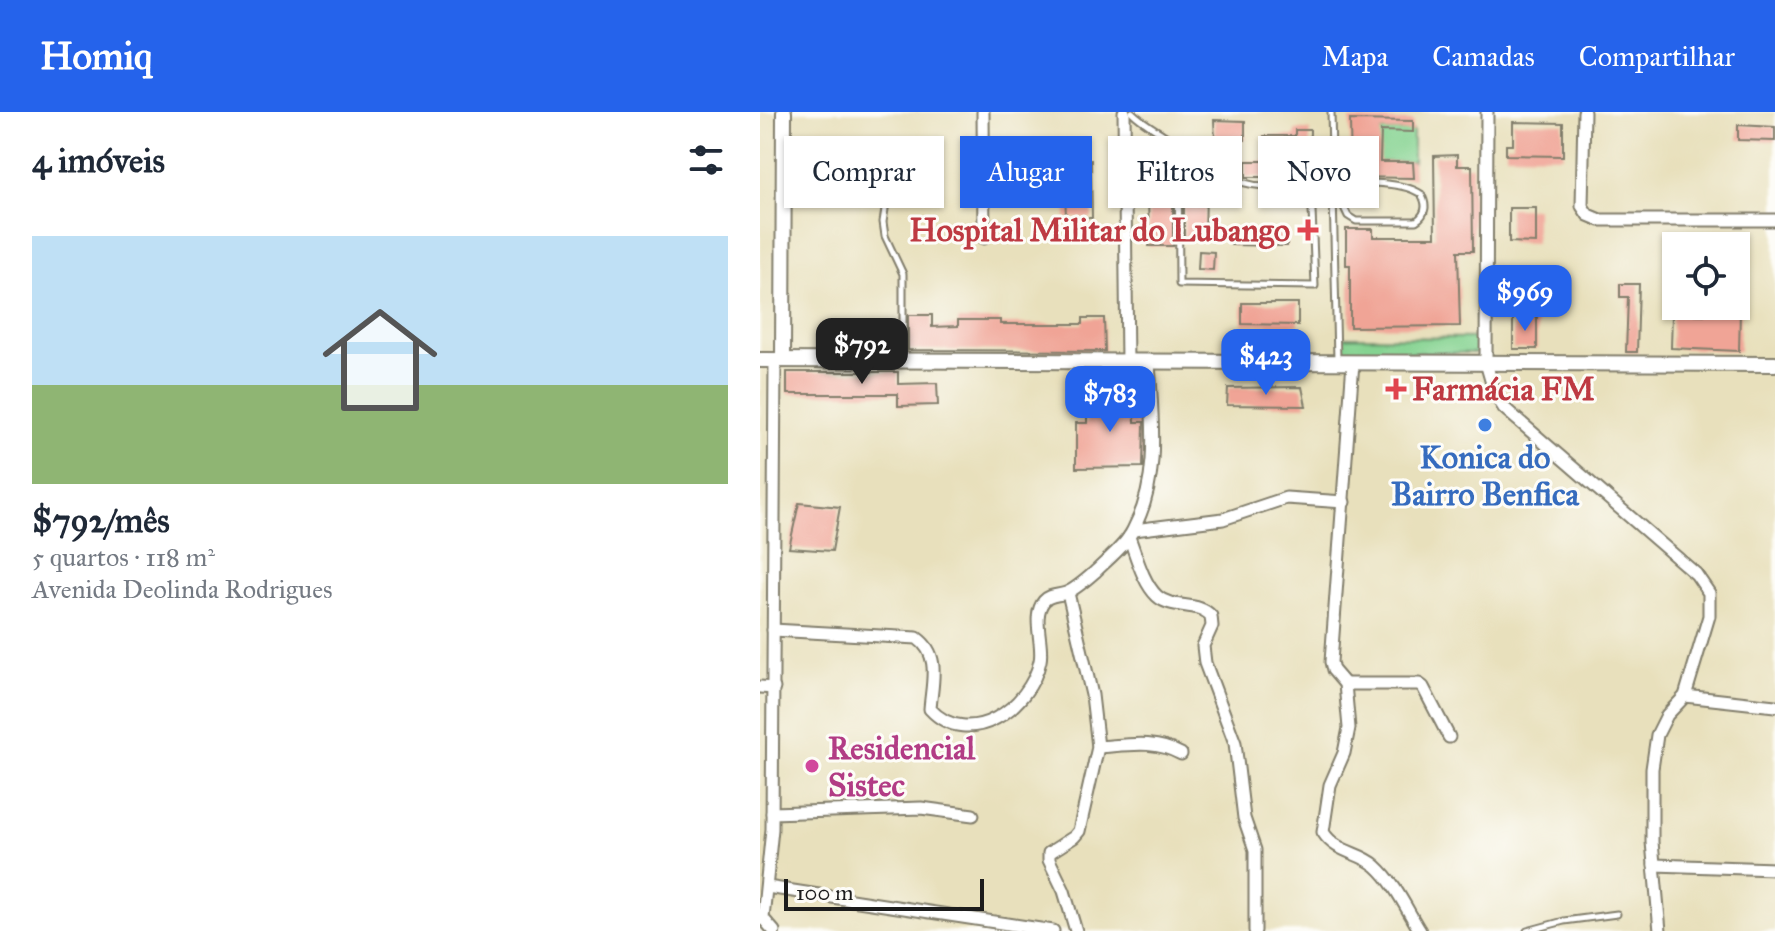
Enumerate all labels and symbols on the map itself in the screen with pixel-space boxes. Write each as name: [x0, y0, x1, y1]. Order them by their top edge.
place label: Hospital Militar do Lubango: [909, 211, 1290, 250]
marker: Hospital Militar do Lubango: [1297, 219, 1319, 241]
pin: $969: [1478, 265, 1572, 333]
pin: $792: [815, 318, 909, 386]
pin: $423: [1219, 329, 1313, 397]
pin: $783: [1063, 366, 1157, 434]
place label: Farmácia FM: [1412, 370, 1595, 409]
marker: Farmácia FM: [1387, 380, 1405, 398]
marker: Konica do Bairro Benfica: [1476, 416, 1494, 434]
place label: Konica do Bairro Benfica: [1391, 438, 1580, 514]
place label: Residencial Sistec: [828, 729, 977, 805]
marker: Residencial Sistec: [803, 757, 821, 775]
scale bar: [784, 875, 984, 911]

